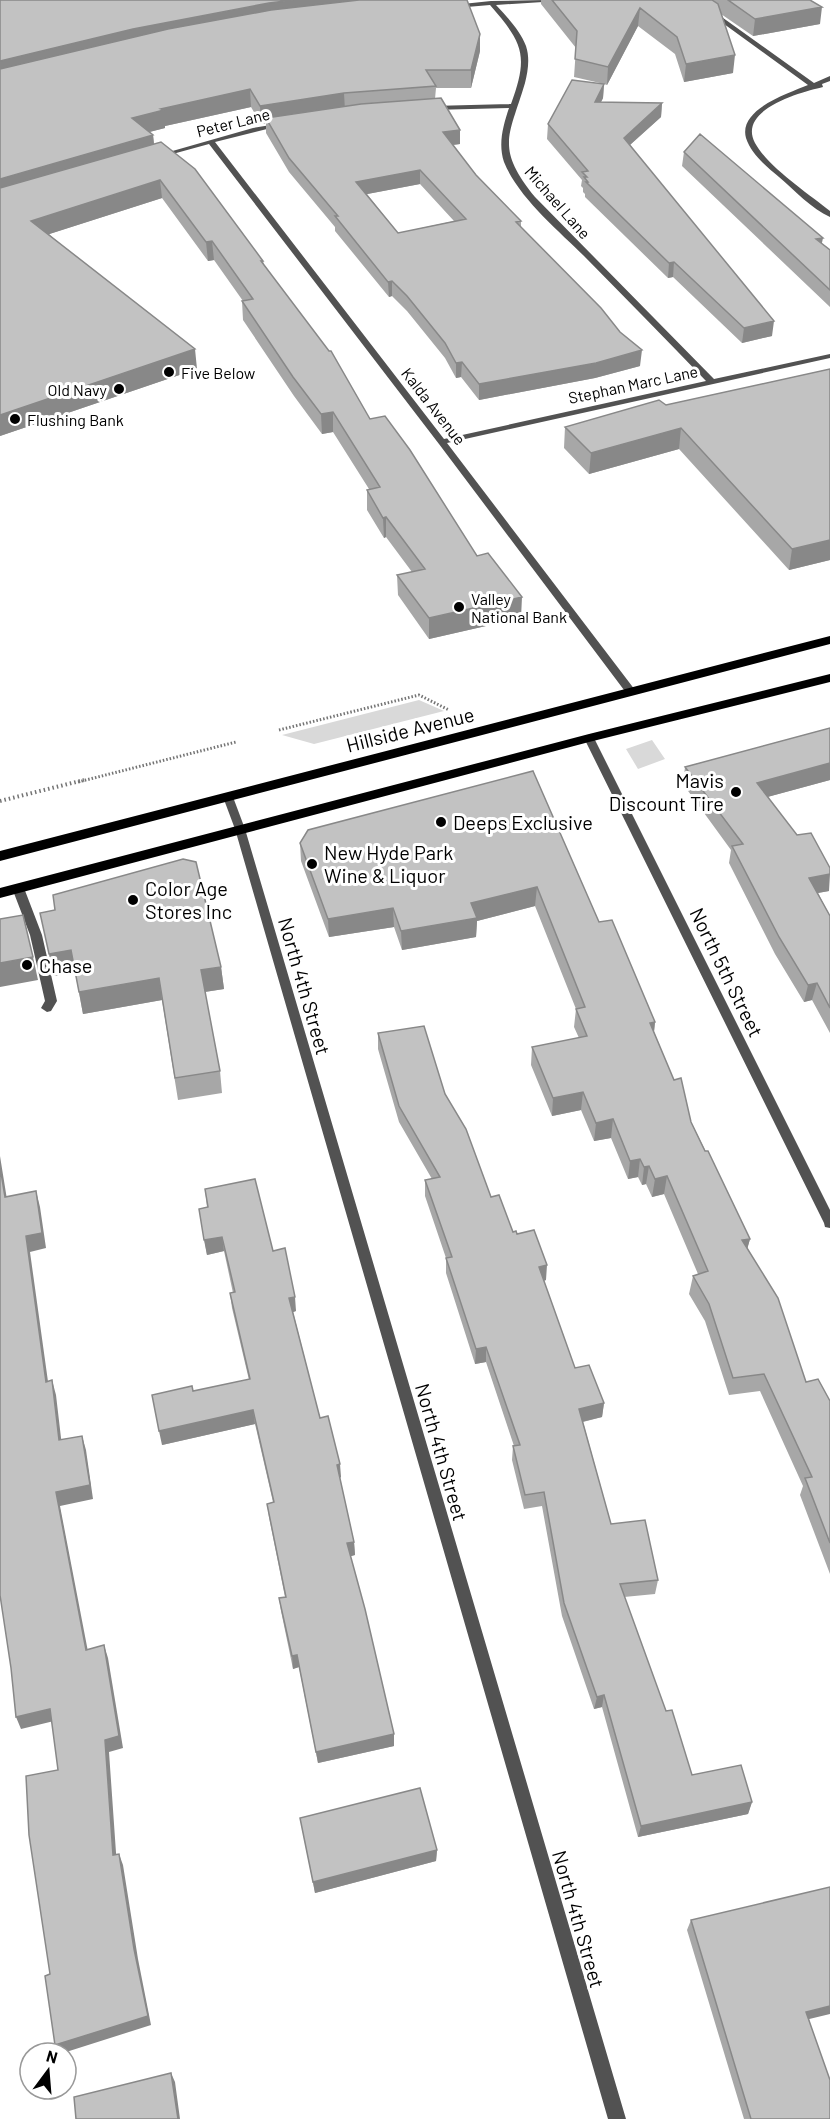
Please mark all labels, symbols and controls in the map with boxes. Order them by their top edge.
street label: Peter Lane [194,104,272,140]
street label: Michael Lane [521,162,595,242]
street label: Stephan Marc Lane [566,361,700,407]
place label: Five Below [181,363,256,382]
street label: Kalda Avenue [398,364,470,448]
marker: Five Below [162,365,176,379]
place label: Old Navy [48,380,108,399]
marker: Old Navy [112,382,126,396]
place label: Flushing Bank [27,410,124,429]
marker: Flushing Bank [8,412,22,426]
place label: Valley National Bank [471,589,567,626]
marker: Valley National Bank [452,600,466,614]
street label: Hillside Avenue [343,701,477,757]
place label: Mavis Discount Tire [609,768,724,815]
marker: Mavis Discount Tire [729,785,743,799]
place label: Deeps Exclusive [453,810,593,834]
marker: Deeps Exclusive [434,815,448,829]
place label: New Hyde Park Wine & Liquor [324,840,453,887]
marker: New Hyde Park Wine & Liquor [305,857,319,871]
place label: Color Age Stores Inc [145,876,232,923]
marker: Color Age Stores Inc [126,893,140,907]
street label: North 5th Street [685,903,769,1041]
street label: North 4th Street [274,915,336,1057]
place label: Chase [39,953,92,977]
marker: Chase [20,958,34,972]
street label: North 4th Street [411,1381,473,1523]
street label: North 4th Street [548,1848,610,1990]
north arrow [18,2041,78,2101]
text: N [45,2046,60,2067]

